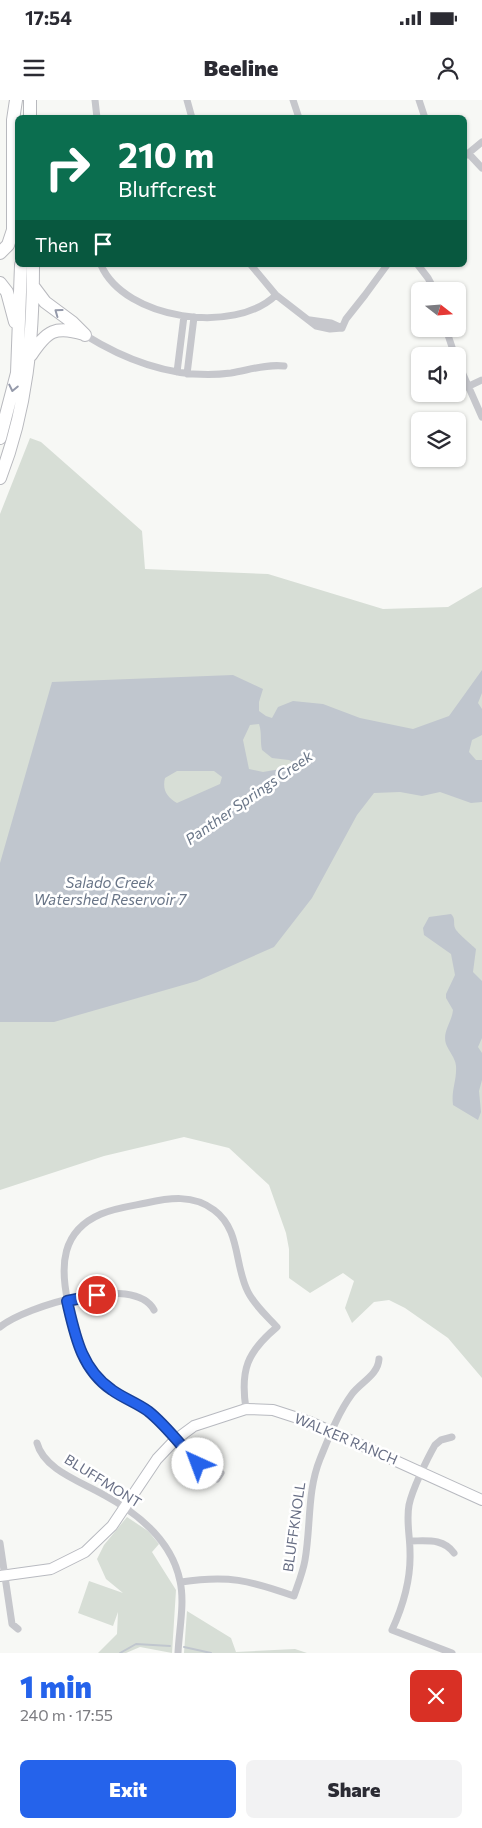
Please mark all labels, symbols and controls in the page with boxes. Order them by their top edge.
text: 17:54 [25,6,72,29]
icon: menu [20,54,48,82]
text: Beeline [204,54,278,81]
icon: person [434,54,462,82]
text: 210 m [118,132,214,175]
icon: right [35,135,100,200]
text: Bluffcrest [118,175,216,202]
icon: arrive [89,230,117,258]
text: Then [35,233,79,256]
north arrow [411,282,466,338]
map controls [411,282,466,467]
one-way arrow [54,309,64,318]
button: sound [411,347,466,402]
one-way arrow [9,384,19,393]
button: layers [411,412,466,467]
water label: Panther Springs Creek [181,746,316,848]
water label: Salado Creek Watershed Reservoir 7 [34,873,187,908]
pin [76,1274,118,1316]
icon: arrive [83,1281,111,1309]
street label: WALKER RANCH [292,1409,400,1468]
position arrow [171,1437,223,1489]
street label: BLUFFMONT [62,1450,145,1511]
street label: BLUFFKNOLL [279,1481,308,1573]
text: 1 min [20,1667,92,1704]
button: close [410,1670,462,1722]
text: 240 m · 17:55 [20,1705,113,1724]
button: Exit [20,1760,236,1818]
button: Share [246,1760,462,1818]

